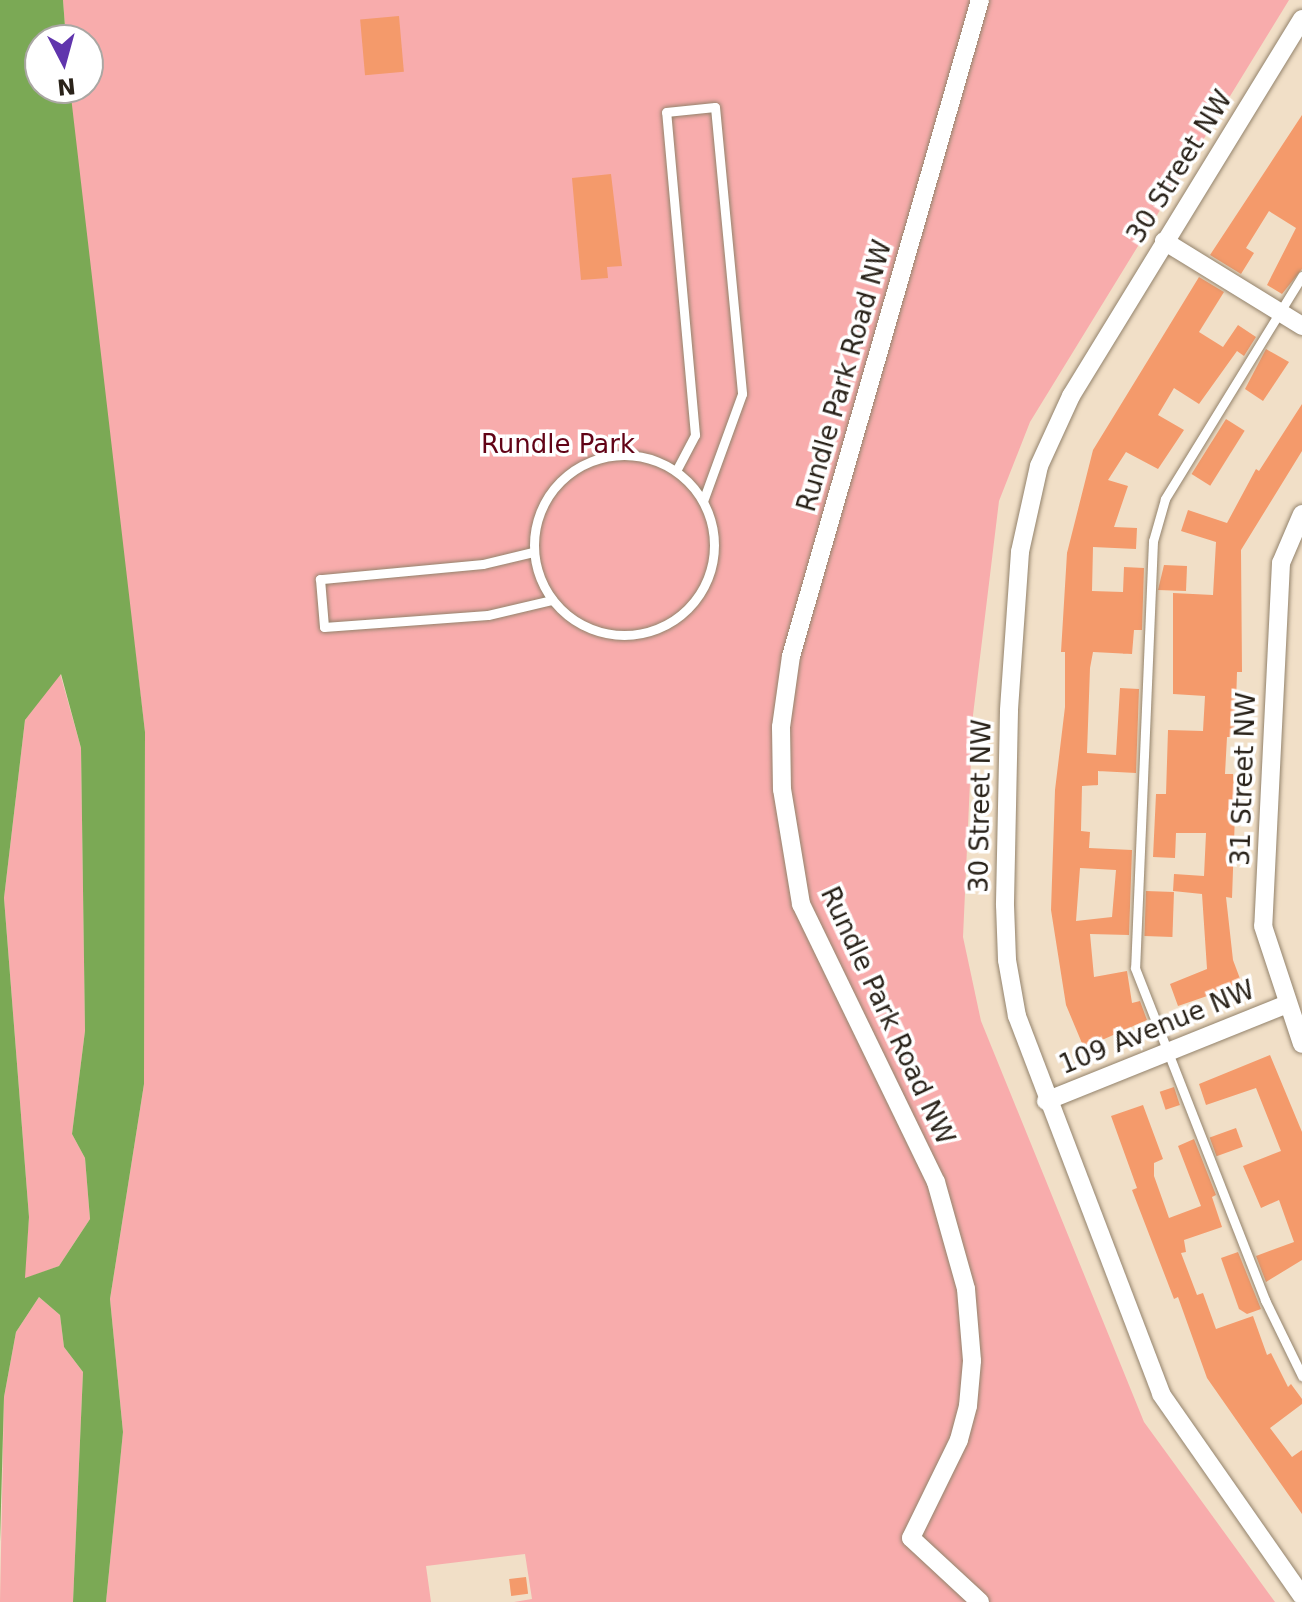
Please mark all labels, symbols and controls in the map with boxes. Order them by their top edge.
north arrow [24,24,104,104]
text: N [56,73,77,100]
street label: 30 Street NW [1121,85,1239,249]
street label: Rundle Park Road NW [791,237,899,515]
park label: Rundle Park [481,429,635,461]
street label: 31 Street NW [1225,692,1263,866]
street label: 30 Street NW [964,719,998,893]
street label: Rundle Park Road NW [813,882,961,1150]
street label: 109 Avenue NW [1055,975,1259,1081]

